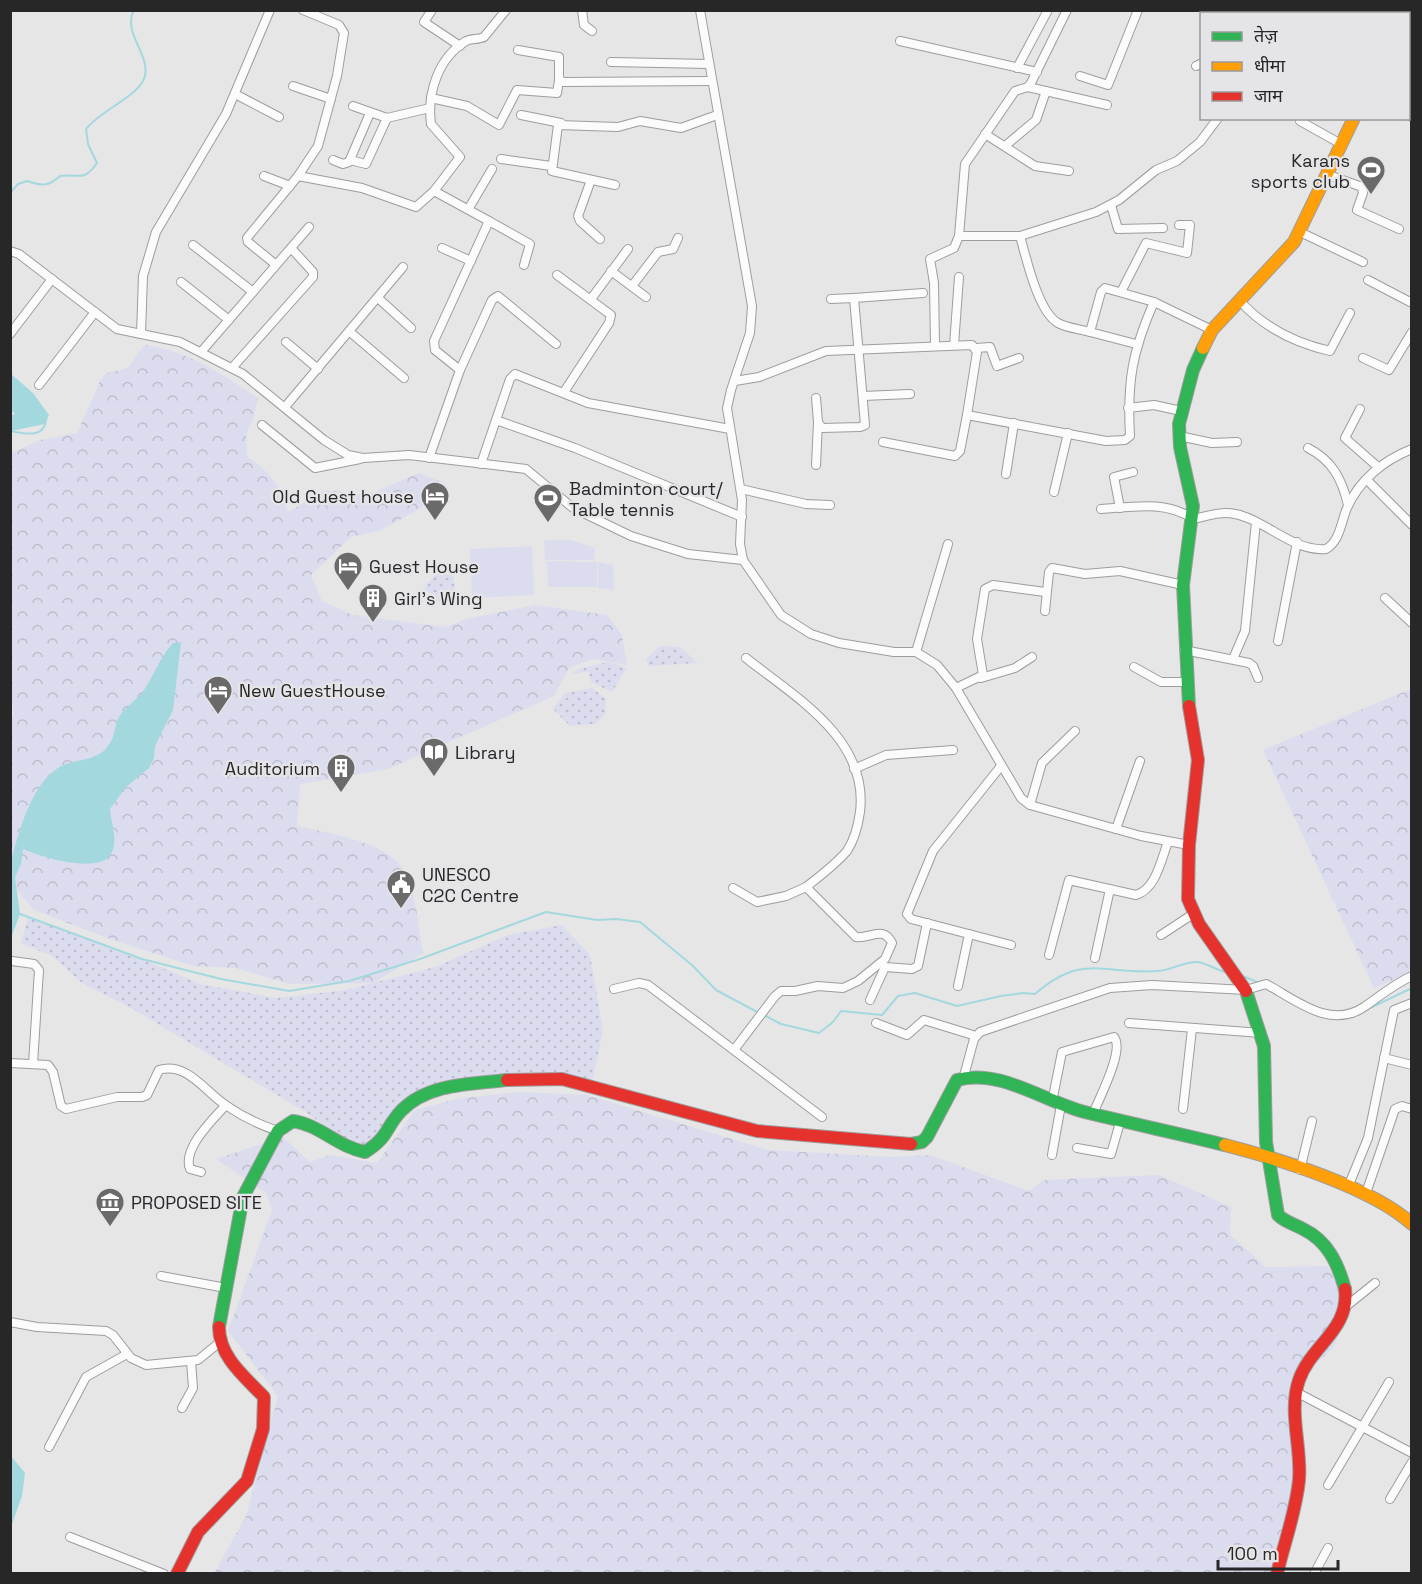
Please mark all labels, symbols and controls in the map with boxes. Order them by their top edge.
legend [1200,12,1410,120]
text: तेज़ [1254,24,1278,47]
text: धीमा [1254,54,1285,77]
text: जाम [1254,84,1284,107]
place label: Karans sports club [1251,149,1350,193]
sports icon: Karans sports club [1355,154,1387,196]
place label: Badminton court/ Table tennis [569,477,723,521]
hotel icon: Old Guest house [419,480,451,522]
sports icon: Badminton court/ Table tennis [532,482,564,524]
place label: Old Guest house [272,485,414,508]
hotel icon: Guest House [332,550,364,592]
place label: Guest House [369,555,479,578]
building icon: Girl's Wing [357,582,389,624]
place label: Girl's Wing [394,587,483,610]
hotel icon: New GuestHouse [202,674,234,716]
place label: New GuestHouse [239,679,386,702]
library icon: Library [418,736,450,778]
place label: Library [455,741,515,764]
building icon: Auditorium [325,752,357,794]
place label: Auditorium [225,757,320,780]
place label: UNESCO C2C Centre [422,863,519,907]
public building icon: UNESCO C2C Centre [385,868,417,910]
museum icon: PROPOSED SITE [94,1186,126,1228]
place label: PROPOSED SITE [131,1191,262,1214]
scale bar [1218,1533,1338,1571]
text: 100 m [1227,1542,1278,1565]

